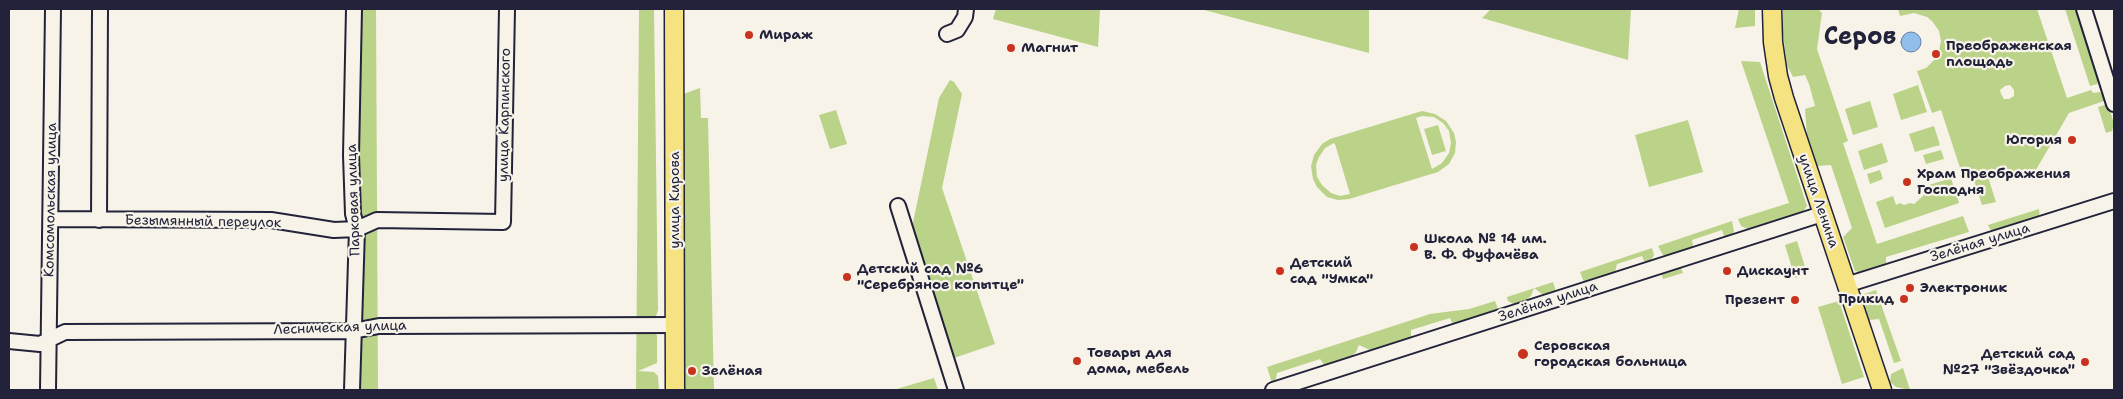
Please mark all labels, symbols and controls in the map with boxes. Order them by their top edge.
district label: Серов [1824,24,1896,52]
place label: Мираж [759,27,813,43]
marker: Мираж [743,29,755,41]
place label: Преображенская площадь [1946,38,2072,70]
place label: Магнит [1021,40,1078,56]
marker: Магнит [1005,42,1017,54]
street label: улица Карпинского [495,48,515,182]
marker: Преображенская площадь [1930,48,1942,60]
street label: Комсомольская улица [41,123,61,277]
place label: Югория [2006,132,2062,148]
marker: Югория [2066,134,2078,146]
street label: Парковая улица [344,144,364,256]
street label: улица Кирова [667,151,683,249]
street label: улица Ленина [1794,152,1842,250]
place label: Храм Преображения Господня [1917,166,2071,198]
marker: Храм Преображения Господня [1901,176,1913,188]
street label: Безымянный переулок [125,212,281,232]
street label: Зелёная улица [1928,220,2032,266]
place label: Школа № 14 им. В. Ф. Фуфачёва [1424,231,1547,264]
marker: Школа № 14 им. В. Ф. Фуфачёва [1408,241,1420,253]
place label: Детский сад "Умка" [1290,255,1373,288]
place label: Детский сад №6 "Серебряное копытце" [857,261,1024,294]
place label: Дискаунт [1737,263,1809,279]
marker: Детский сад "Умка" [1274,265,1286,277]
marker: Дискаунт [1721,265,1733,277]
marker: Детский сад №6 "Серебряное копытце" [841,271,853,283]
street label: Зелёная улица [1496,278,1600,326]
place label: Электроник [1920,280,2007,296]
marker: Электроник [1904,282,1916,294]
place label: Прикид [1838,291,1894,307]
place label: Презент [1725,292,1785,308]
marker: Прикид [1898,293,1910,305]
marker: Презент [1789,294,1801,306]
street label: Лесническая улица [273,317,407,339]
place label: Серовская городская больница [1534,338,1687,371]
place label: Товары для дома, мебель [1087,345,1189,378]
place label: Детский сад №27 "Звёздочка" [1943,346,2075,378]
marker: Серовская городская больница [1516,347,1530,361]
marker: Товары для дома, мебель [1071,355,1083,367]
marker: Детский сад №27 "Звёздочка" [2079,356,2091,368]
place label: Зелёная [702,363,763,379]
marker: Зелёная [686,365,698,377]

